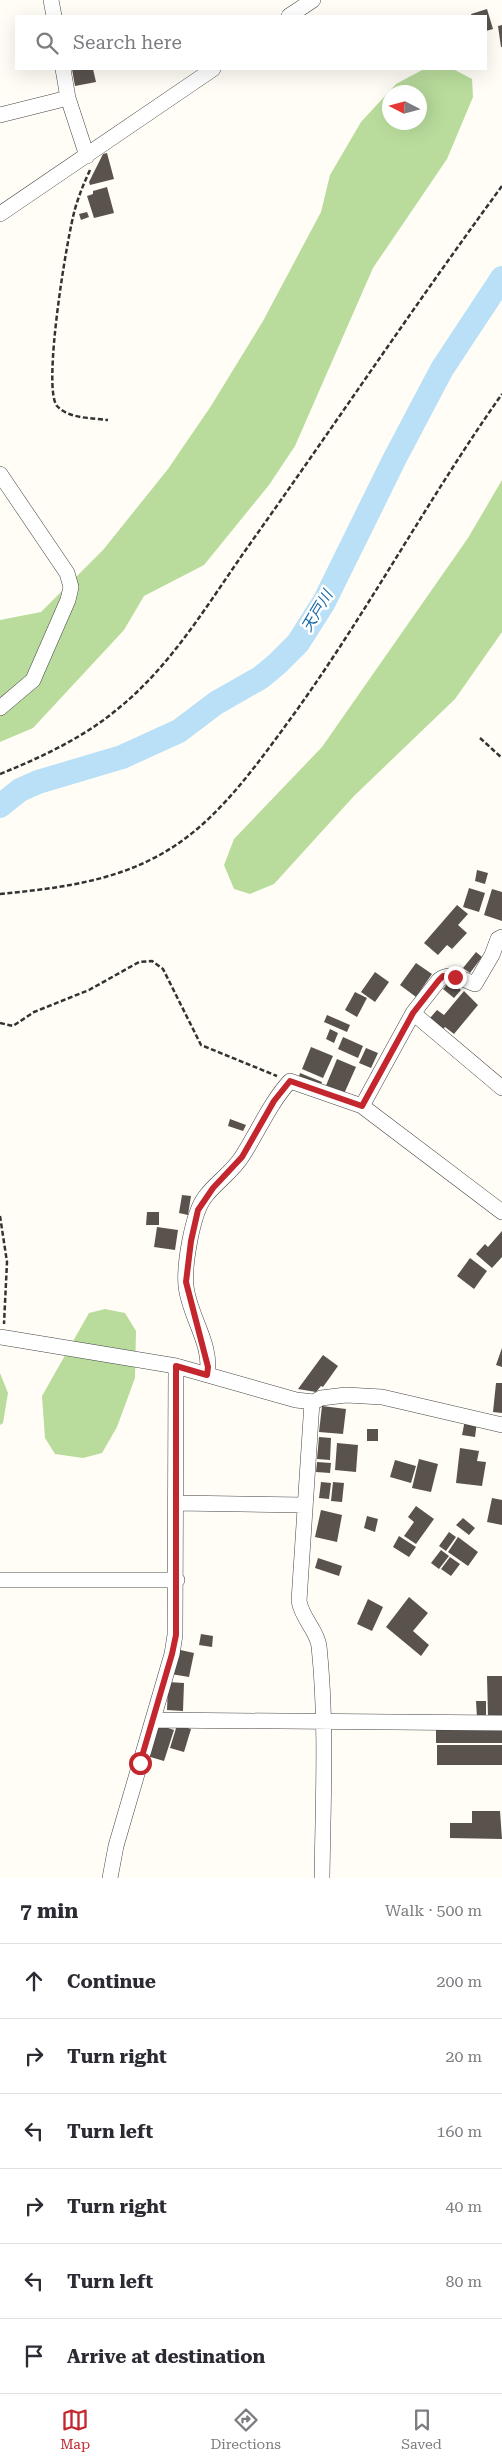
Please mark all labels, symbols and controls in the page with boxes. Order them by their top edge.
search box [15,15,487,70]
icon: search [33,29,61,57]
text: Search here [73,31,182,54]
north arrow [382,85,427,130]
water label: 天戸川 [298,585,337,635]
route end [444,966,467,989]
route start [129,1752,152,1775]
text: 7 min [20,1899,78,1923]
text: Walk · 500 m [385,1901,482,1920]
icon: ahead [20,1967,48,1995]
text: Continue [67,1970,156,1993]
text: 200 m [436,1972,482,1991]
icon: right [20,2042,48,2070]
text: Turn right [67,2045,167,2068]
text: 20 m [445,2047,482,2066]
icon: left [20,2117,48,2145]
text: Turn left [67,2120,153,2143]
text: 160 m [436,2122,482,2141]
icon: right [20,2192,48,2220]
text: Turn right [67,2195,167,2218]
text: 40 m [445,2197,482,2216]
icon: left [20,2267,48,2295]
text: Turn left [67,2270,153,2293]
text: 80 m [445,2272,482,2291]
icon: arrive [20,2342,48,2370]
text: Arrive at destination [67,2345,265,2368]
tab: Map [60,2406,90,2452]
tab: Directions [210,2406,281,2452]
tab: Saved [401,2406,442,2452]

